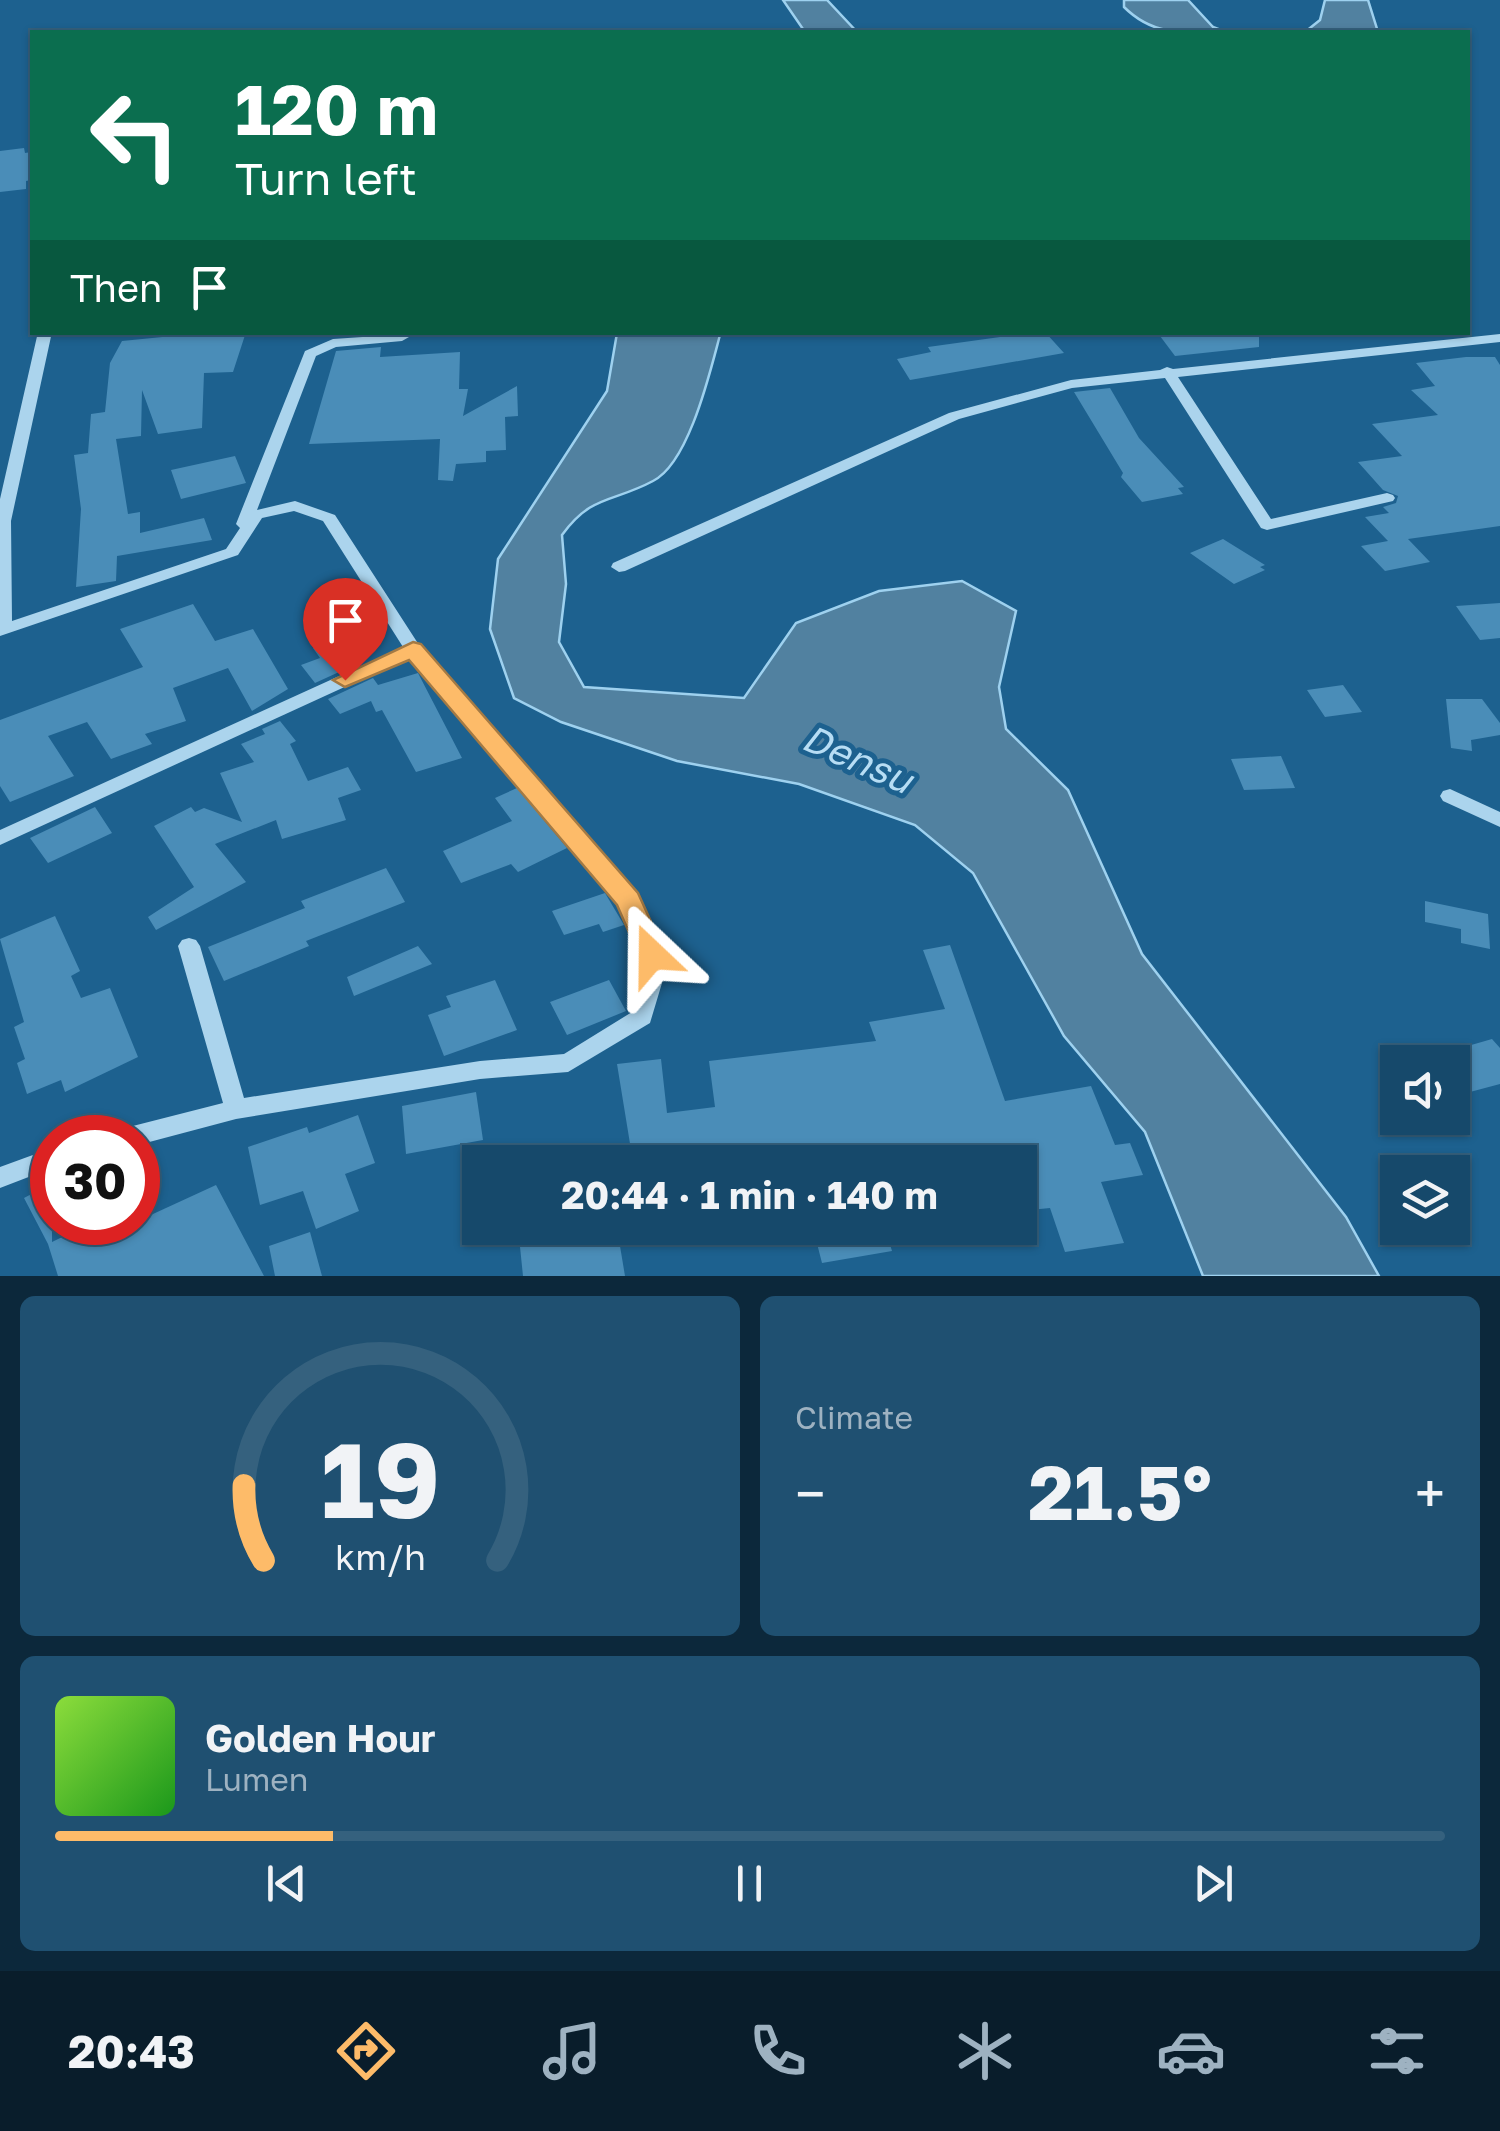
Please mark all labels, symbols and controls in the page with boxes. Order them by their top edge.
text: 120 m [235,66,438,150]
icon: left [70,70,200,200]
text: Turn left [235,151,417,205]
icon: arrive [182,260,237,315]
text: Then [70,265,162,310]
pin [303,578,388,681]
icon: arrive [318,593,373,648]
water label: Densu [796,714,922,803]
position arrow [600,903,704,1007]
map controls [1380,1045,1470,1245]
button: sound [1380,1045,1470,1135]
speed limit sign: 30 [30,1115,160,1245]
button: layers [1380,1155,1470,1245]
text: 20:44 · 1 min · 140 m [561,1172,938,1217]
text: Climate [795,1398,913,1436]
text: 19 [320,1416,440,1541]
text: 21.5° [1028,1446,1212,1537]
text: − [795,1460,825,1526]
text: + [1415,1460,1445,1526]
text: km/h [335,1535,425,1578]
text: Golden Hour [205,1715,436,1760]
text: Lumen [205,1760,309,1798]
icon: previous [259,1856,314,1911]
icon: pause [722,1856,777,1911]
icon: next [1186,1856,1241,1911]
icon: directions [331,2016,401,2086]
icon: music [537,2016,607,2086]
icon: phone [743,2016,813,2086]
icon: climate [950,2016,1020,2086]
icon: car [1156,2016,1226,2086]
icon: filters [1362,2016,1432,2086]
text: 20:43 [68,2024,195,2078]

